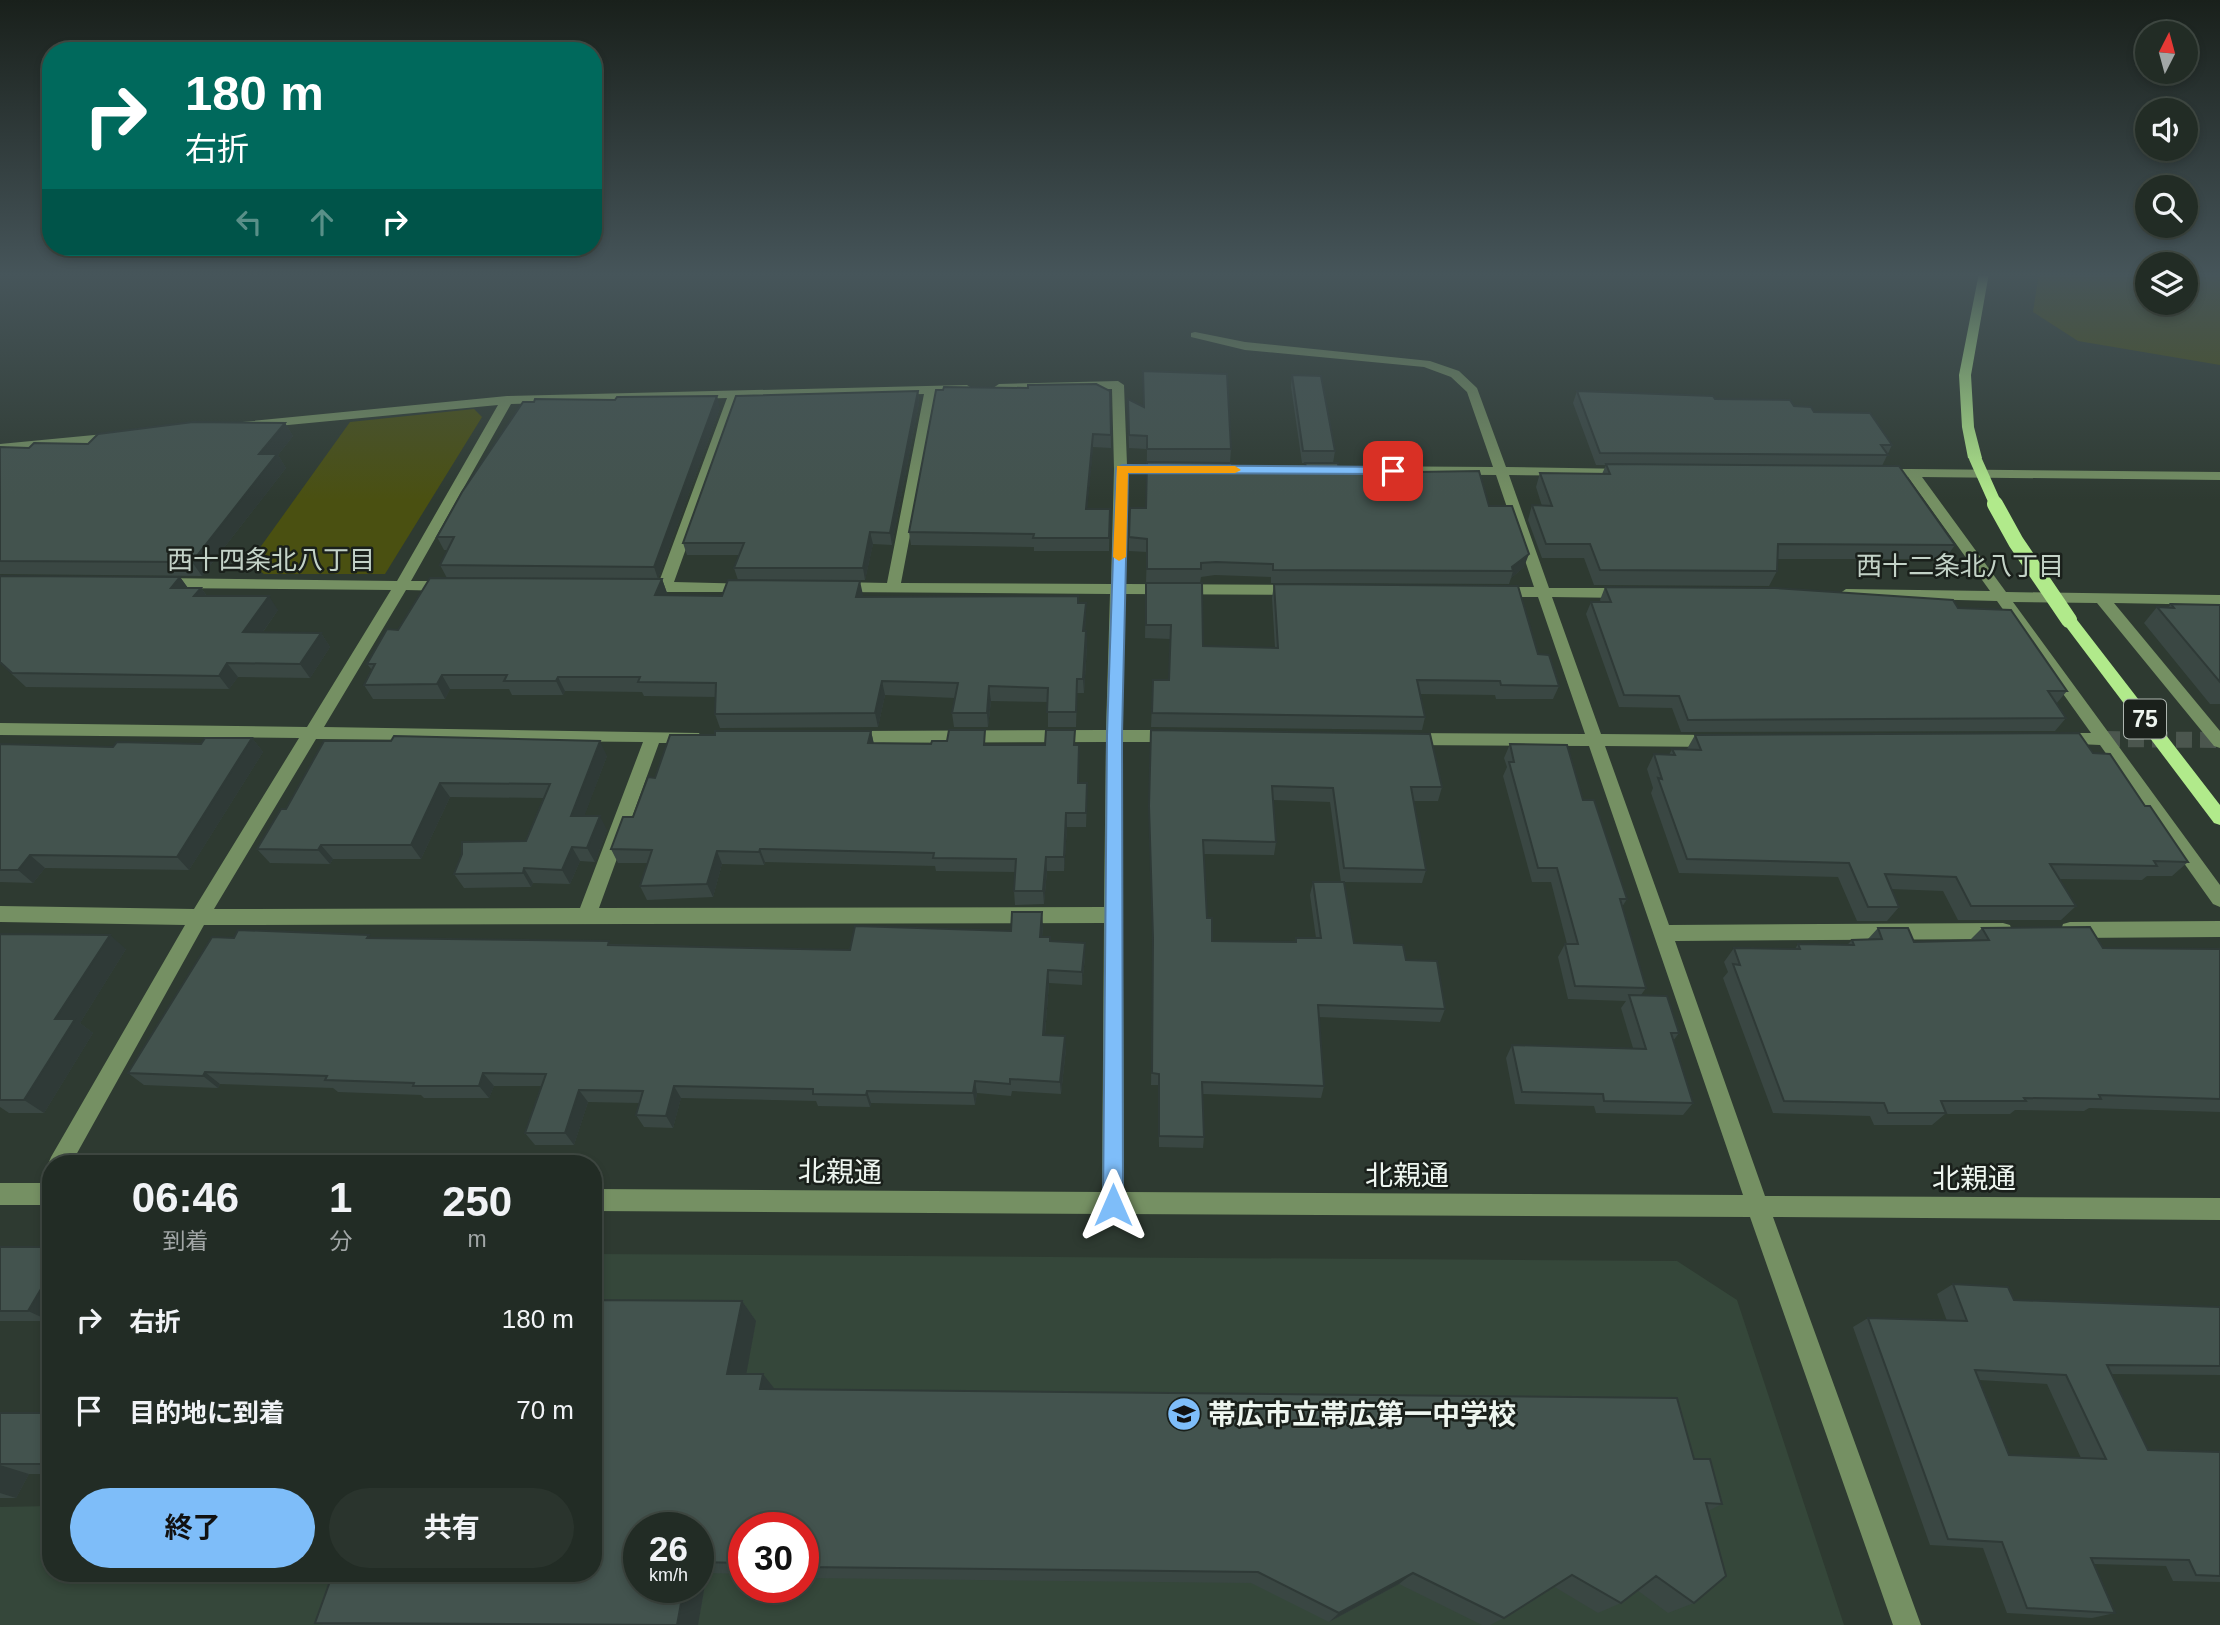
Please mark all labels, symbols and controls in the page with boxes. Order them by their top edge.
north arrow [2135,21,2198,84]
map controls [2135,21,2198,315]
text: 180 m [185,66,324,120]
icon: right [70,70,161,161]
button: sound [2135,98,2198,161]
text: 右折 [185,131,249,167]
button: search [2135,175,2198,238]
icon: left [230,203,268,241]
icon: ahead [303,203,341,241]
icon: right [376,203,414,241]
button: layers [2135,252,2198,315]
pin [1363,441,1423,501]
icon: arrive [1374,452,1412,490]
district label: 西十四条北八丁目 [167,545,375,575]
district label: 西十二条北八丁目 [1856,551,2064,581]
road number: 75 [2124,699,2166,738]
street label: 北親通 [798,1156,882,1188]
street label: 北親通 [1365,1160,1449,1191]
street label: 北親通 [1932,1163,2016,1194]
position arrow [1076,1168,1150,1242]
text: 06:46 [132,1174,239,1221]
text: 1 [329,1174,352,1221]
text: 250 [442,1178,512,1225]
text: m [468,1226,487,1252]
text: 到着 [162,1228,208,1254]
text: 分 [329,1228,352,1254]
icon: right [70,1301,108,1339]
text: 180 m [502,1304,574,1334]
text: 右折 [129,1307,181,1337]
icon: arrive [70,1392,108,1430]
text: 70 m [516,1395,574,1425]
school or university icon: 帯広市立帯広第一中学校 [1165,1395,1203,1433]
text: 目的地に到着 [129,1398,285,1428]
place label: 帯広市立帯広第一中学校 [1208,1399,1516,1430]
button: 終了 [70,1488,315,1568]
button: 共有 [329,1488,574,1568]
speed limit sign: 30 [728,1512,819,1603]
text: 26 [649,1529,688,1568]
text: km/h [649,1565,688,1585]

